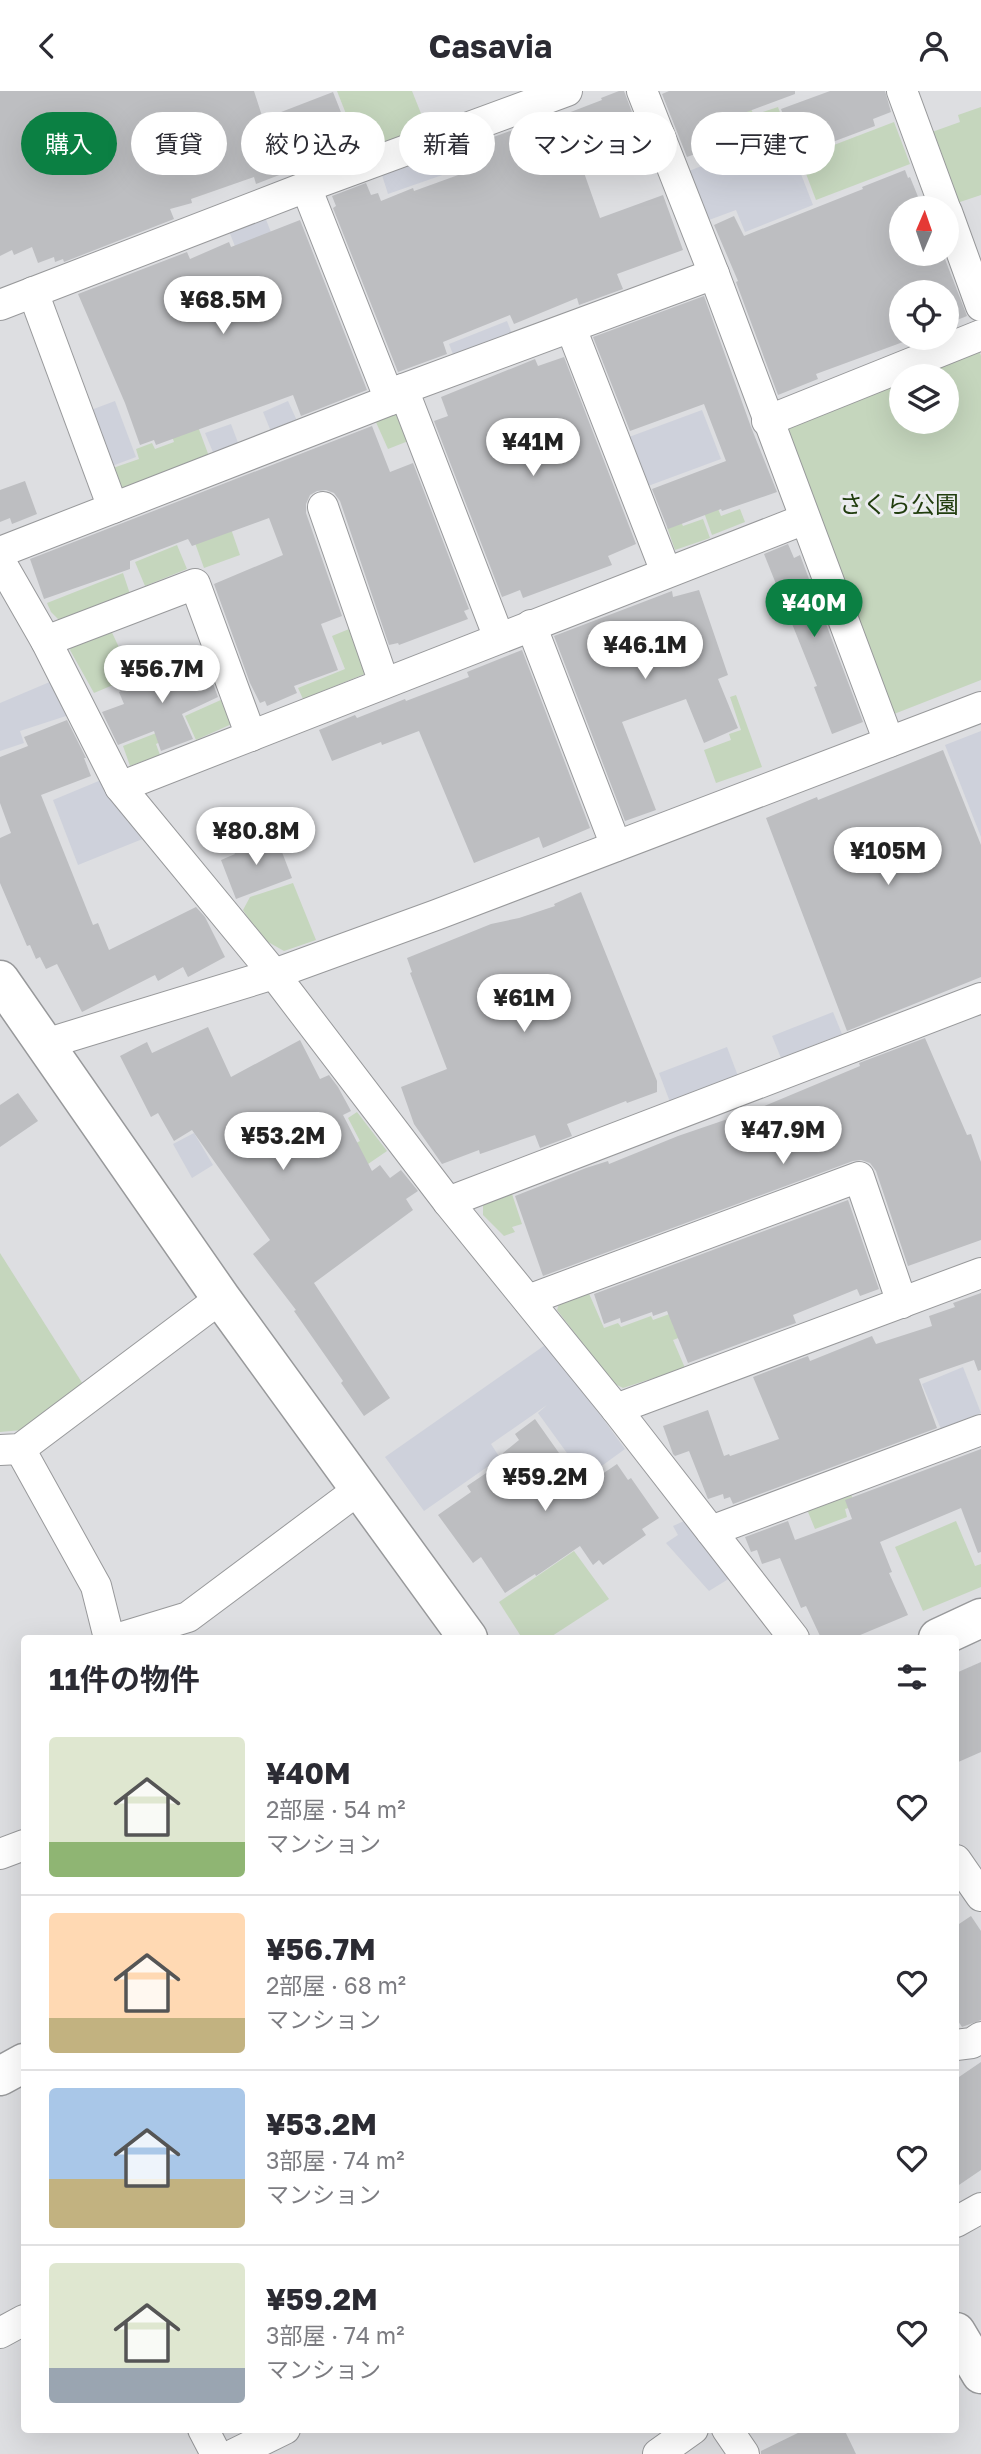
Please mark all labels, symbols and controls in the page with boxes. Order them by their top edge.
icon: back [28,27,66,65]
text: Casavia [429,27,552,65]
icon: person [915,27,953,65]
chip: 購入 [21,112,117,175]
chip: 賃貸 [131,112,227,175]
chip: 絞り込み [241,112,385,175]
chip: 新着 [399,112,495,175]
chip: マンション [509,112,677,175]
chip: 一戸建て [691,112,835,175]
north arrow [889,196,959,266]
map controls [889,196,959,434]
pin: ¥68.5M [166,277,280,336]
button: locate [889,280,959,350]
text: ¥68.5M [180,285,266,313]
button: layers [889,364,959,434]
pin: ¥41M [492,419,574,478]
text: ¥41M [502,427,564,455]
park label: さくら公園 [839,489,959,518]
pin: ¥40M [773,580,855,639]
text: ¥40M [782,588,846,616]
pin: ¥46.1M [588,621,702,681]
text: ¥46.1M [603,630,687,658]
pin: ¥56.7M [105,645,219,705]
text: ¥56.7M [120,654,204,682]
pin: ¥80.8M [199,807,313,867]
text: ¥80.8M [212,816,300,844]
pin: ¥105M [839,827,937,887]
text: ¥105M [850,836,926,864]
pin: ¥61M [483,975,565,1034]
text: ¥61M [493,983,555,1011]
pin: ¥47.9M [726,1107,840,1166]
pin: ¥53.2M [226,1112,340,1172]
text: ¥47.9M [741,1115,825,1143]
text: ¥53.2M [240,1121,326,1149]
pin: ¥59.2M [488,1453,602,1513]
text: ¥59.2M [502,1462,588,1490]
icon: filters [893,1658,931,1696]
text: 11件の物件 [49,1661,200,1697]
text: ¥40M [266,1755,351,1791]
icon: home [105,1765,189,1849]
icon: heart [893,1788,931,1826]
text: 2部屋 · 54 m² [266,1795,406,1823]
text: マンション [266,1829,381,1857]
text: ¥56.7M [266,1931,376,1967]
icon: home [105,1941,189,2025]
icon: heart [893,1964,931,2002]
text: 2部屋 · 68 m² [266,1971,406,1999]
text: マンション [266,2005,381,2033]
text: ¥53.2M [266,2106,377,2142]
icon: home [105,2116,189,2200]
icon: heart [893,2139,931,2177]
text: 3部屋 · 74 m² [266,2146,404,2174]
text: マンション [266,2180,381,2208]
text: ¥59.2M [266,2281,378,2317]
icon: home [105,2291,189,2375]
icon: heart [893,2314,931,2352]
text: 3部屋 · 74 m² [266,2321,404,2349]
text: マンション [266,2355,381,2383]

